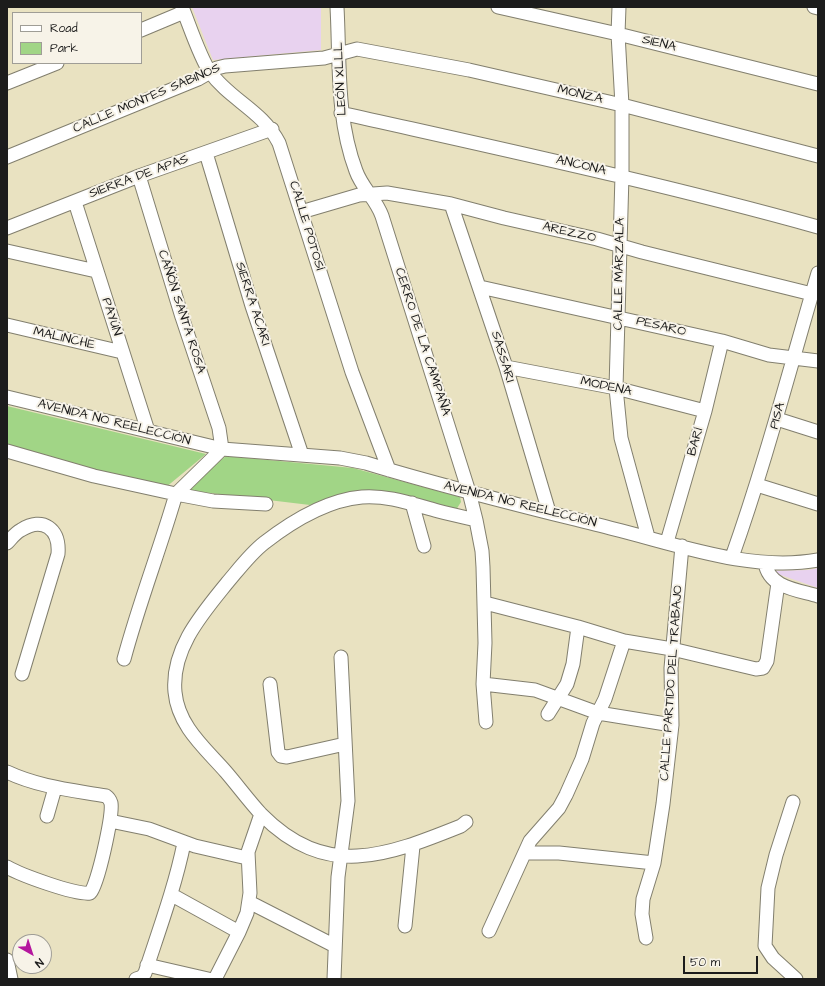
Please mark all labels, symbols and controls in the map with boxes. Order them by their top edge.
legend [12,12,142,64]
text: Road [50,20,78,37]
street label: SIENA [640,32,678,56]
text: Park [50,40,78,57]
street label: LEÓN XLLL [331,42,351,116]
street label: CALLE MONTES SABINOS [71,61,223,137]
street label: MONZA [556,82,604,108]
street label: SIERRA DE APAS [87,152,191,202]
street label: ANCONA [554,153,608,179]
street label: CALLE POTOSÍ [285,179,327,273]
street label: CALLE MÁRZALA [611,218,629,330]
street label: AREZZO [541,219,597,247]
street label: CAÑÓN SANTA ROSA [154,248,208,376]
street label: SIERRA ACARI [231,260,273,348]
street label: CERRO DE LA CAMPAÑA [391,266,453,418]
street label: PAYÚN [98,296,124,338]
street label: PESARO [635,314,687,340]
street label: MALINCHE [32,324,96,354]
street label: SASSARI [487,329,517,385]
street label: MODENA [579,374,633,400]
street label: AVENIDA NO REELECCIÓN [36,396,192,450]
street label: PISA [767,401,789,431]
street label: BARÍ [685,426,707,458]
street label: AVENIDA NO REELECCIÓN [442,478,598,532]
street label: CALLE PARTIDO DEL TRABAJO [657,585,687,781]
north arrow [12,934,52,974]
scale bar [685,948,760,974]
text: 50 m [690,954,720,971]
text: N [32,955,47,971]

